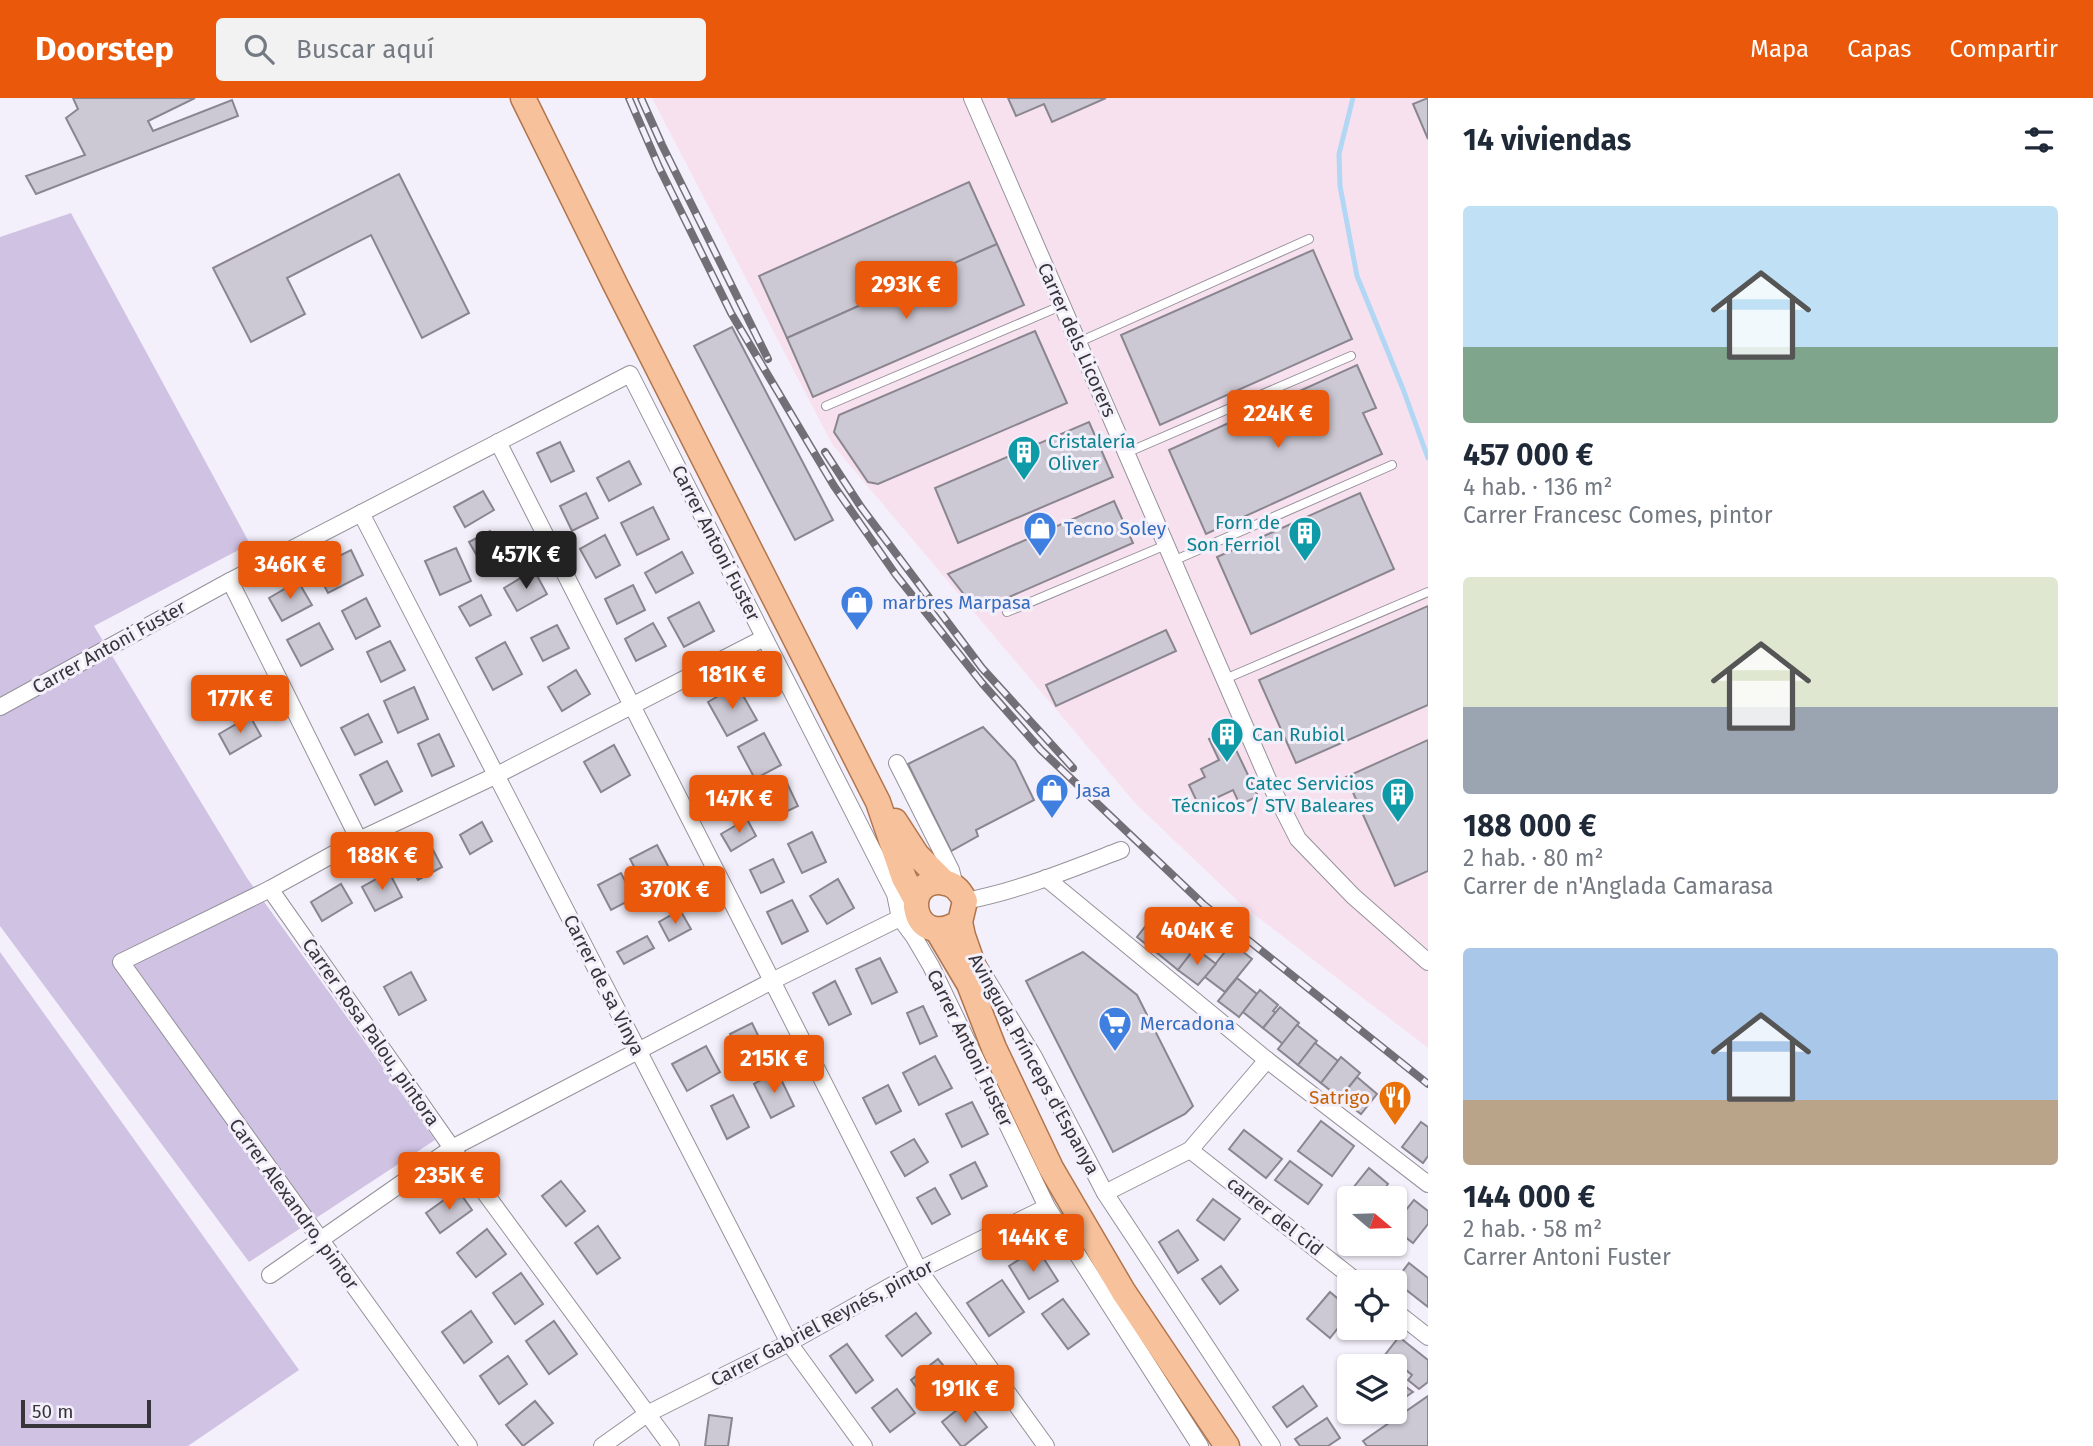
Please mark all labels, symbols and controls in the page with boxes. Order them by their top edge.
search box [216,18,706,81]
text: Doorstep [35,29,174,69]
icon: search [240,30,278,68]
text: Buscar aquí [296,34,434,65]
text: Mapa [1750,35,1809,63]
text: Capas [1847,35,1911,63]
text: Compartir [1949,35,2058,63]
icon: filters [2020,121,2058,159]
text: 14 viviendas [1463,122,1631,158]
icon: home [1698,252,1824,378]
street label: Carrer dels Licorers [1033,259,1121,421]
pin: 293K € [849,262,963,321]
text: 293K € [871,270,941,298]
pin: 224K € [1221,390,1335,450]
text: 224K € [1243,399,1313,427]
place label: Cristalería Oliver [1048,430,1136,475]
building icon: Cristalería Oliver [1005,433,1043,482]
text: 457 000 € [1463,437,1594,473]
street label: Carrer Antoni Fuster [667,461,766,625]
text: 4 hab. · 136 m² [1463,473,1613,501]
text: Carrer Francesc Comes, pintor [1463,501,1773,529]
shop icon: Tecno Soley [1021,509,1059,558]
place label: Forn de Son Ferriol [1187,511,1280,556]
building icon: Forn de Son Ferriol [1286,514,1324,563]
place label: Tecno Soley [1064,517,1167,540]
pin: 457K € [469,532,583,591]
text: 457K € [492,540,560,568]
pin: 346K € [233,542,347,601]
text: 346K € [254,550,326,578]
shop icon: marbres Marpasa [838,583,876,632]
place label: marbres Marpasa [882,591,1031,614]
street label: Carrer Antoni Fuster [28,595,190,699]
icon: home [1698,623,1824,749]
pin: 181K € [675,652,789,711]
text: 181K € [698,660,766,688]
pin: 177K € [183,676,297,735]
text: 177K € [207,684,273,712]
building icon: Can Rubiol [1208,715,1246,764]
place label: Can Rubiol [1252,723,1345,746]
shop icon: Jasa [1033,771,1071,820]
place label: Catec Servicios Técnicos / STV Baleares [1172,772,1374,817]
building icon: Catec Servicios Técnicos / STV Baleares [1379,775,1417,824]
pin: 147K € [682,776,796,835]
place label: Jasa [1076,779,1111,802]
text: 147K € [705,784,773,812]
text: 188 000 € [1463,808,1596,844]
pin: 188K € [325,832,439,892]
text: 188K € [346,841,418,869]
text: 2 hab. · 80 m² [1463,844,1604,872]
pin: 370K € [618,866,732,926]
text: Carrer de n'Anglada Camarasa [1463,872,1774,900]
text: 370K € [640,875,710,903]
pin: 404K € [1140,908,1254,967]
street label: Carrer de sa Vinya [559,911,649,1059]
text: 404K € [1160,916,1234,944]
street label: Carrer Rosa Palou, pintora [297,934,445,1130]
street label: Avinguda Prínceps d'Espanya [964,949,1104,1179]
street label: Carrer Antoni Fuster [922,966,1018,1131]
icon: home [1698,994,1824,1120]
supermarket icon: Mercadona [1096,1004,1134,1053]
place label: Mercadona [1140,1012,1235,1035]
pin: 215K € [717,1035,831,1095]
text: 215K € [740,1044,808,1072]
restaurant icon: Satrigo [1376,1078,1414,1127]
place label: Satrigo [1309,1086,1370,1109]
street label: Carrer Alexandro, pintor [224,1114,364,1295]
pin: 235K € [392,1152,506,1212]
text: 235K € [414,1161,484,1189]
street label: carrer del Cid [1222,1171,1328,1261]
text: 144 000 € [1463,1179,1595,1215]
north arrow [1337,1186,1407,1256]
map controls [1337,1186,1407,1424]
pin: 144K € [976,1214,1090,1274]
text: 2 hab. · 58 m² [1463,1215,1602,1243]
text: 144K € [998,1223,1068,1251]
text: Carrer Antoni Fuster [1463,1243,1671,1271]
street label: Carrer Gabriel Reynés, pintor [707,1254,938,1391]
button: locate [1337,1270,1407,1340]
button: layers [1337,1354,1407,1424]
pin: 191K € [908,1366,1022,1425]
text: 191K € [931,1374,999,1402]
scale bar [21,1397,150,1429]
text: 50 m [32,1400,73,1423]

